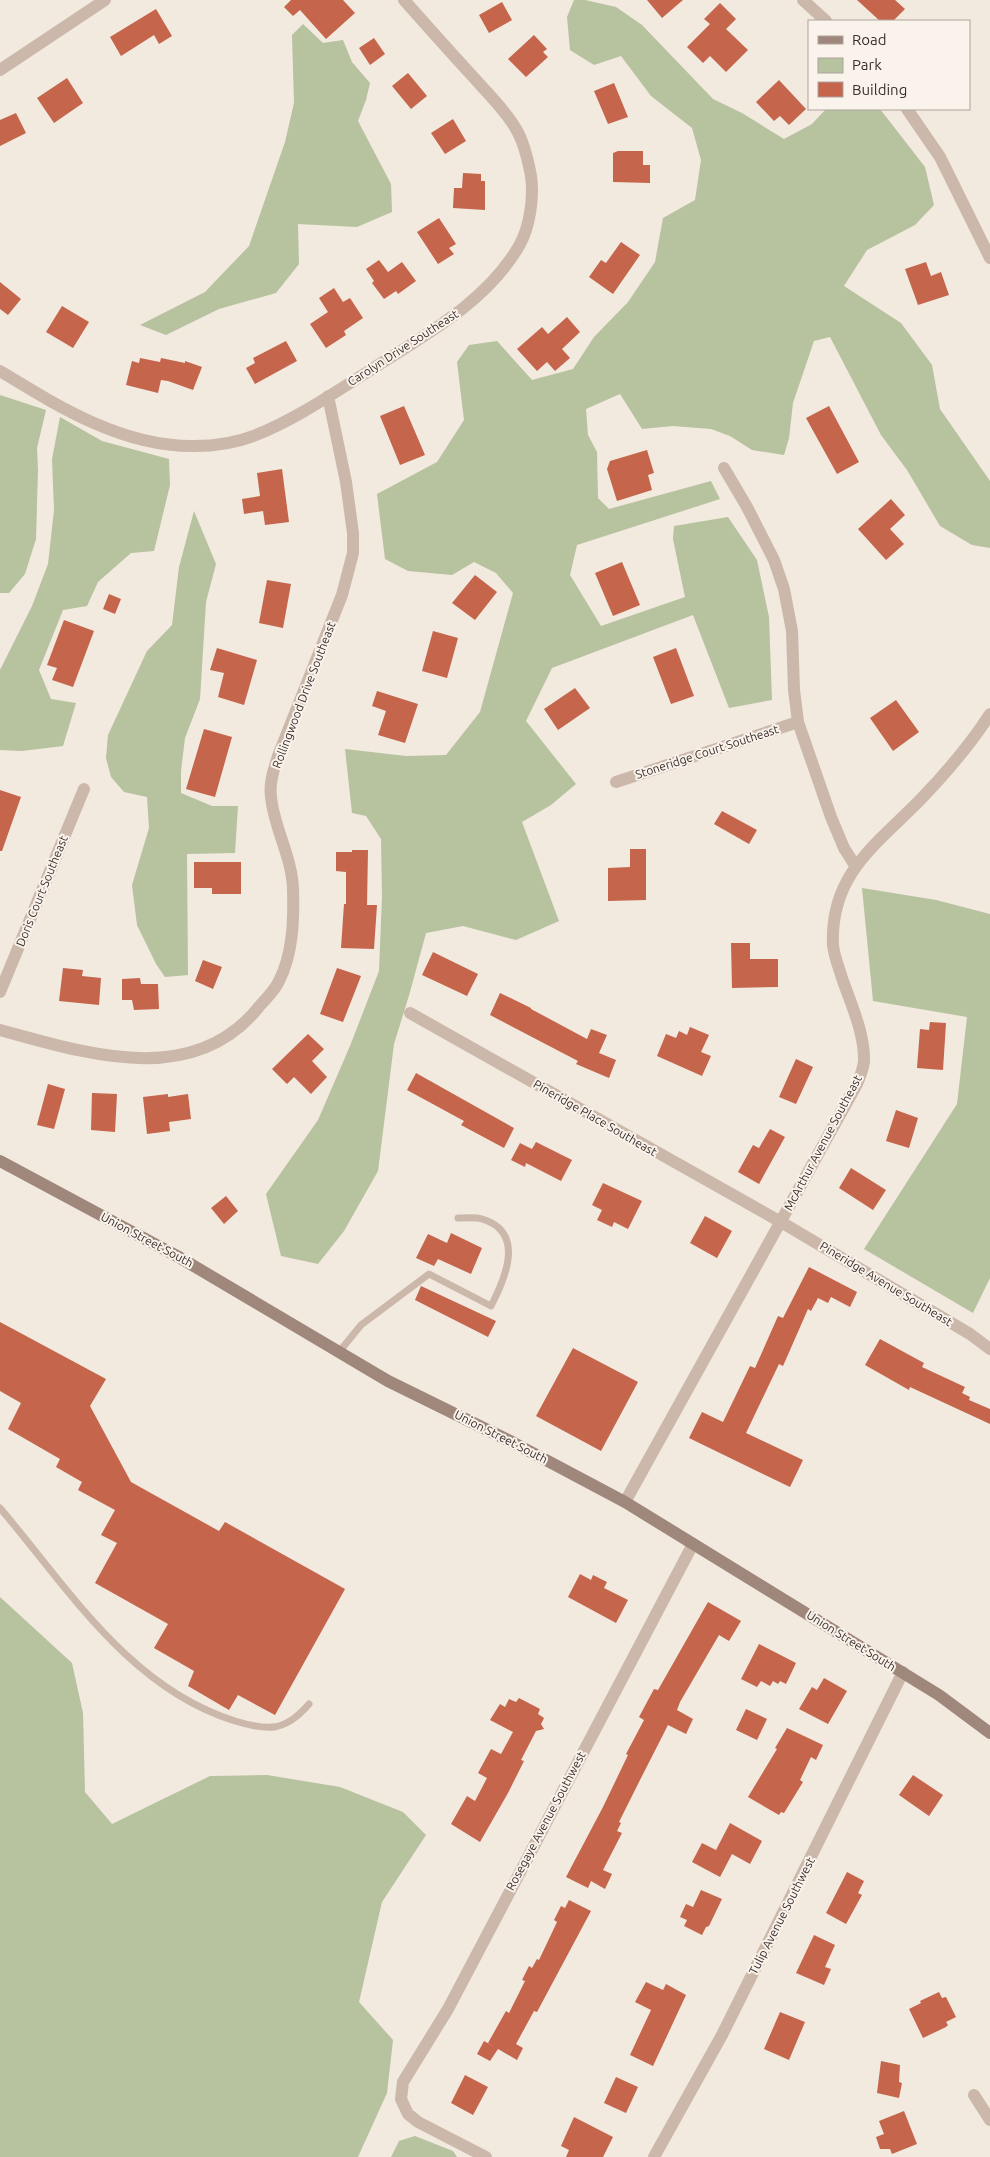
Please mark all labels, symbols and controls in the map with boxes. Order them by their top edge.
legend [808,20,970,110]
text: Road [852,31,887,48]
text: Park [852,56,882,73]
text: Building [852,81,907,98]
street label: Carolyn Drive Southeast [345,307,461,388]
street label: Rollingwood Drive Southeast [269,619,338,770]
street label: Stoneridge Court Southeast [634,722,780,781]
street label: Doris Court Southeast [13,833,70,948]
street label: McArthur Avenue Southeast [781,1072,864,1213]
street label: Pineridge Place Southeast [531,1077,659,1158]
street label: Union Street South [99,1210,196,1269]
street label: Pineridge Avenue Southeast [818,1239,955,1328]
street label: Union Street South [453,1407,550,1466]
street label: Union Street South [804,1608,898,1673]
street label: Rosegaye Avenue Southwest [503,1749,588,1892]
street label: Tulip Avenue Southwest [746,1855,817,1977]

